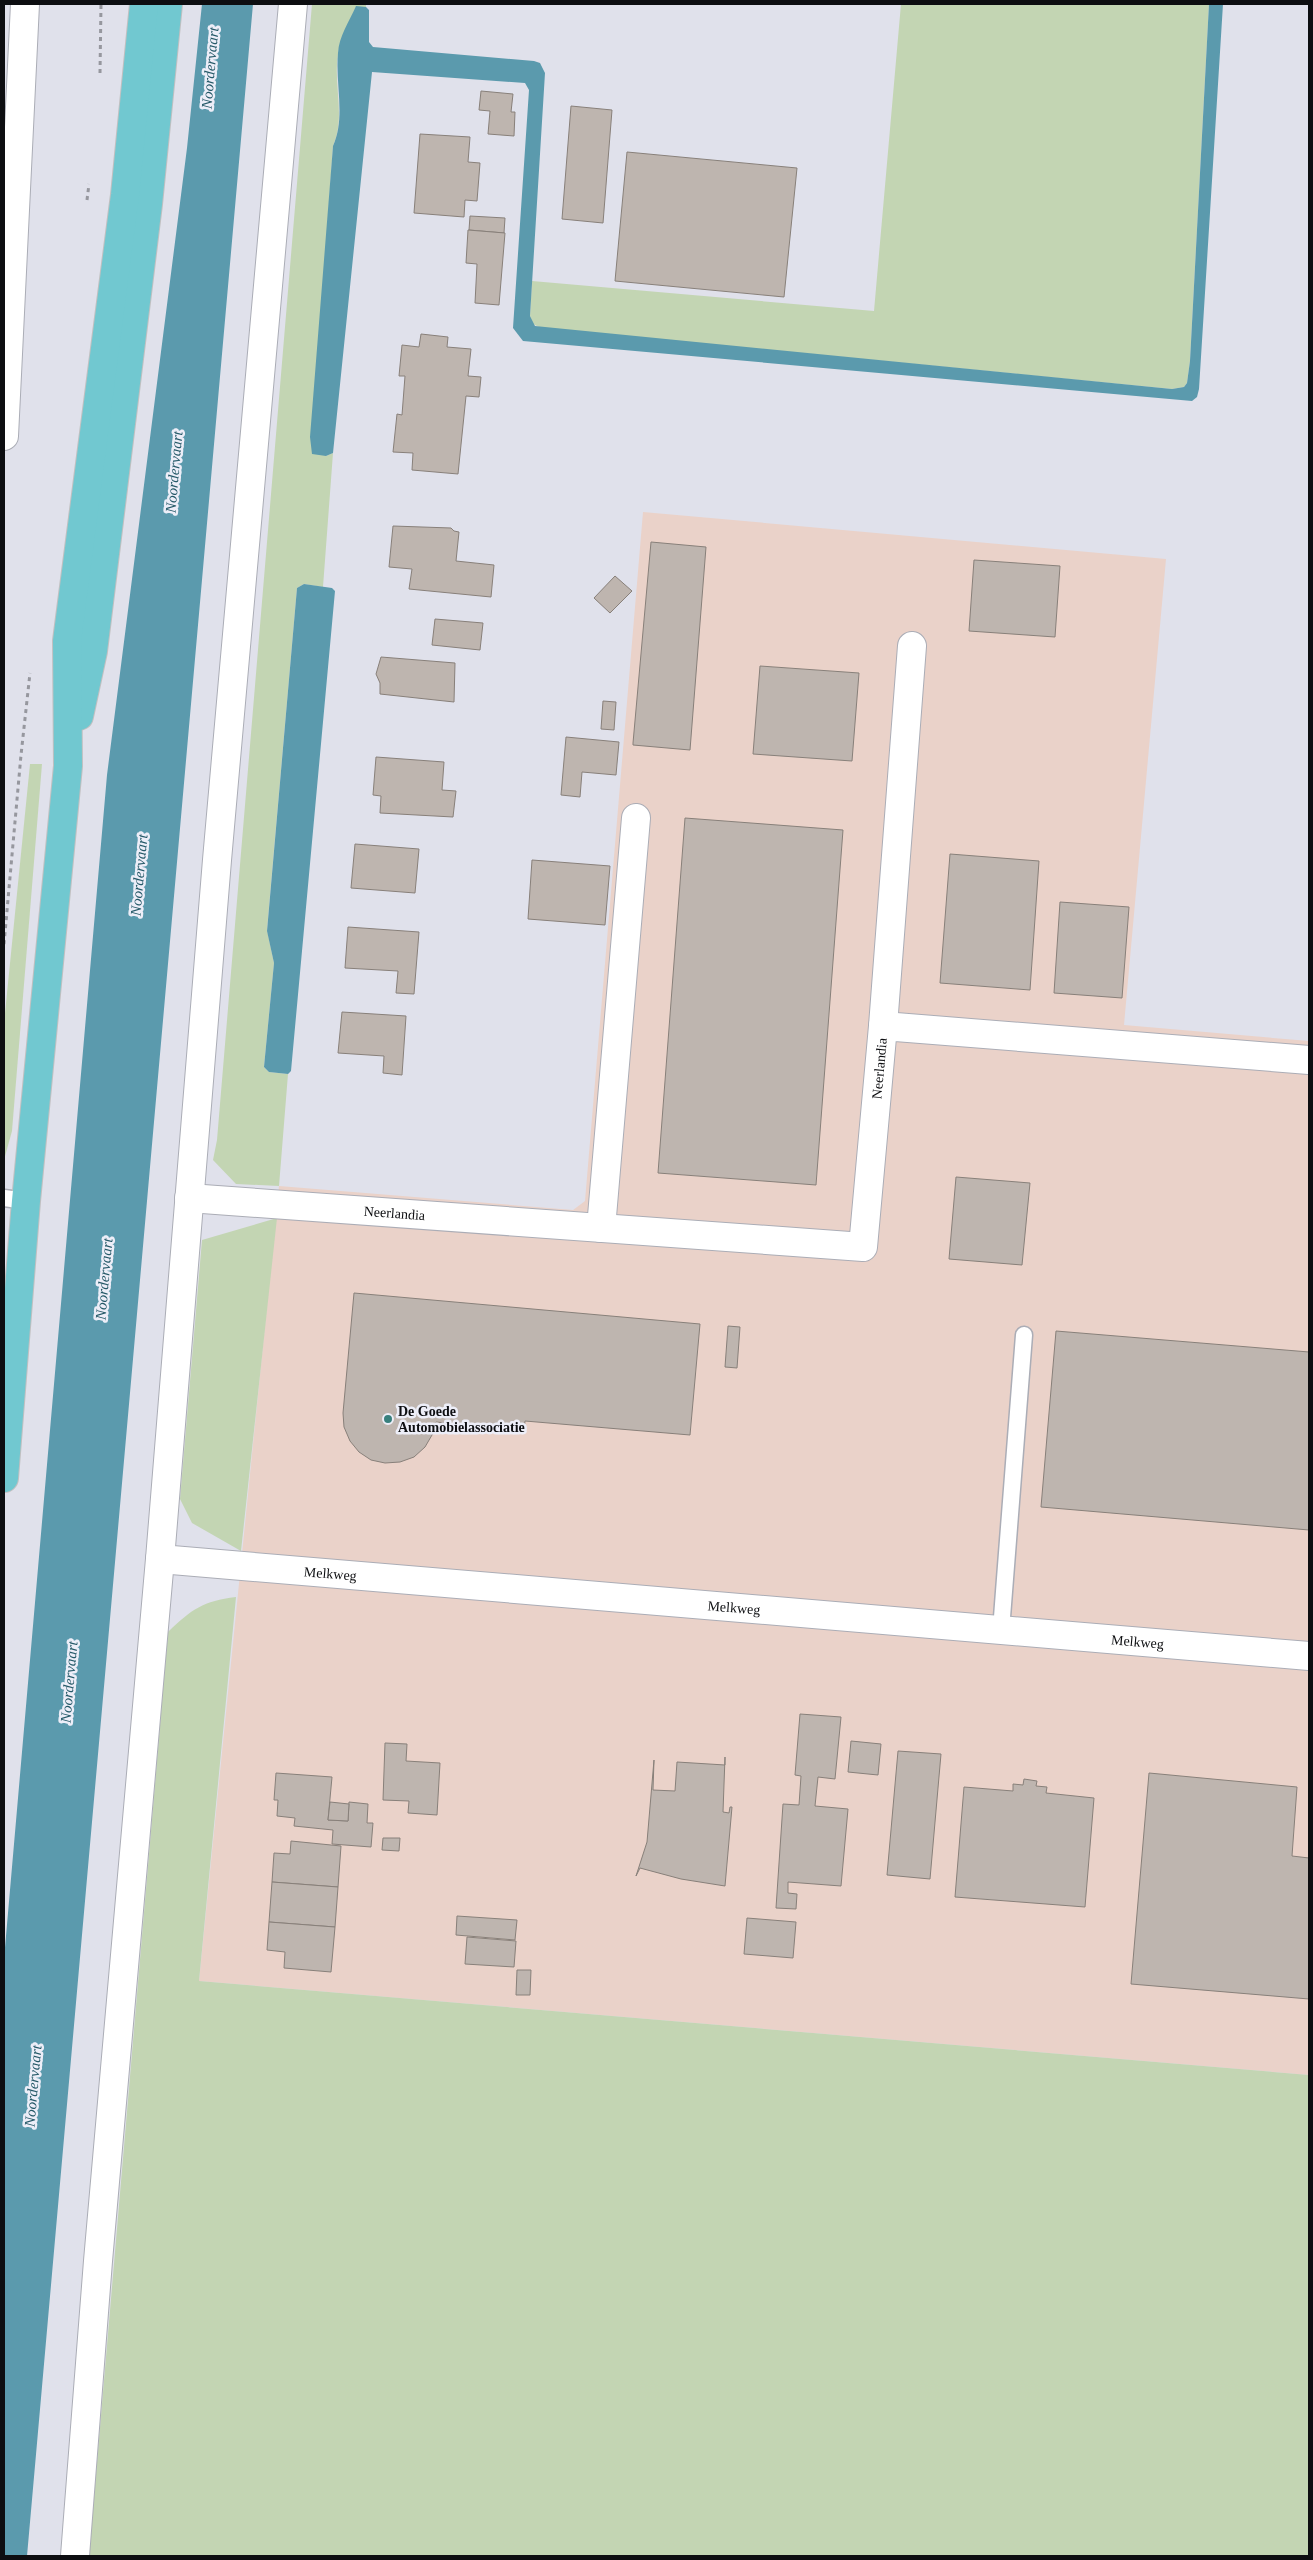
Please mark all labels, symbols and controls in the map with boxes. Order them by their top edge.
water label: Noordervaart [198,26,222,111]
water label: Noordervaart [162,430,186,515]
water label: Noordervaart [127,833,151,918]
street label: Neerlandia [869,1036,889,1100]
street label: Neerlandia [363,1203,426,1223]
water label: Noordervaart [92,1237,116,1322]
place label: De Goede Automobielassociatie [398,1404,525,1435]
marker: De Goede Automobielassociatie [382,1413,394,1425]
street label: Melkweg [303,1564,357,1583]
street label: Melkweg [707,1598,761,1617]
street label: Melkweg [1111,1632,1165,1651]
water label: Noordervaart [57,1640,81,1725]
water label: Noordervaart [21,2044,45,2129]

